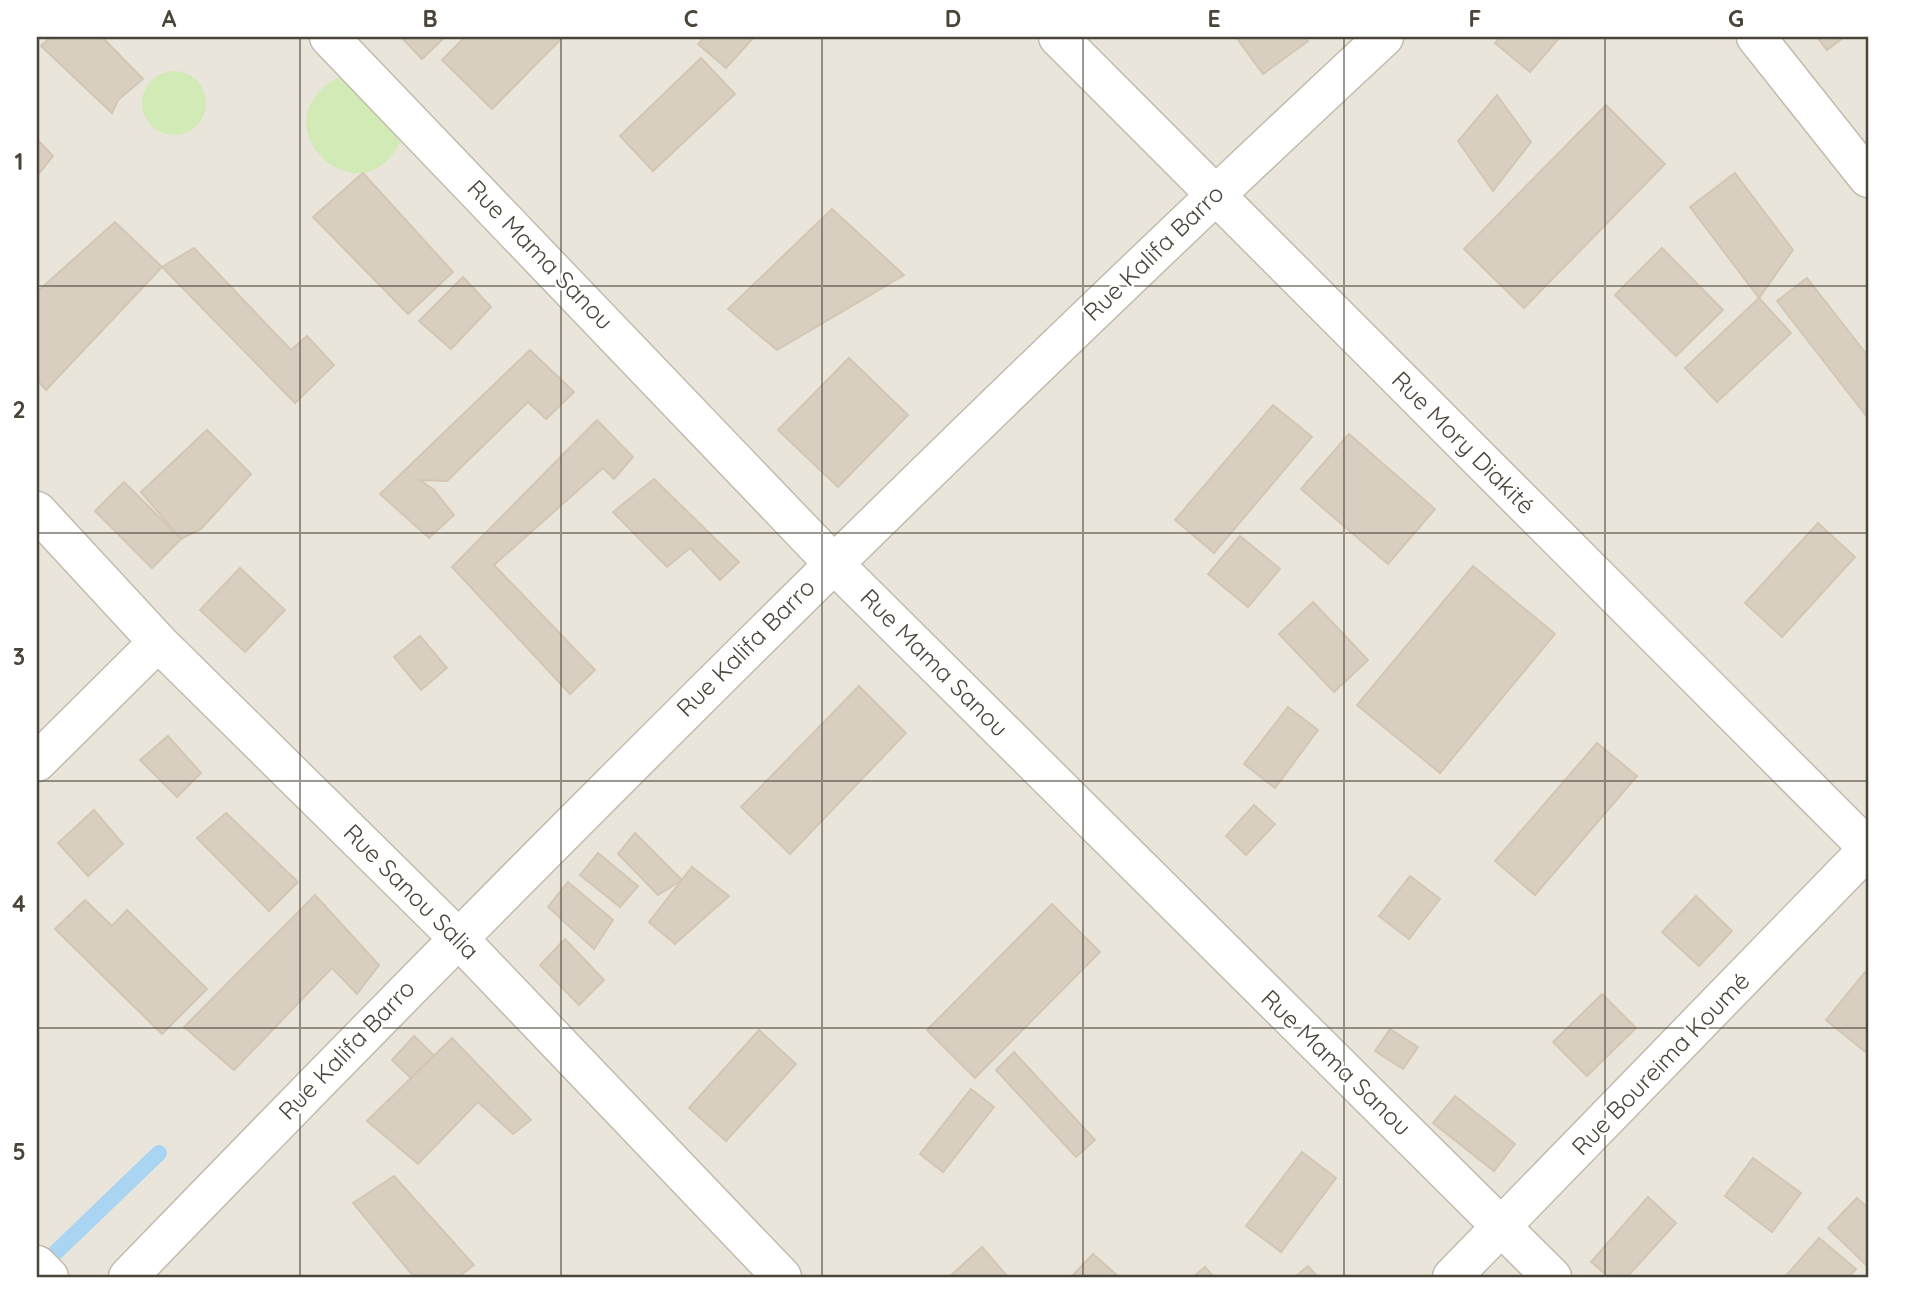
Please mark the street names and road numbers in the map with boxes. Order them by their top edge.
street label: Rue Mama Sanou [461,173,620,336]
street label: Rue Kalifa Barro [1077,178,1230,327]
street label: Rue Mory Diakité [1386,365,1541,520]
street label: Rue Kalifa Barro [670,572,821,723]
street label: Rue Mama Sanou [854,582,1015,743]
street label: Rue Sanou Salia [338,817,486,965]
street label: Rue Boureima Koumé [1565,965,1755,1161]
street label: Rue Kalifa Barro [272,973,421,1126]
street label: Rue Mama Sanou [1255,983,1418,1142]

